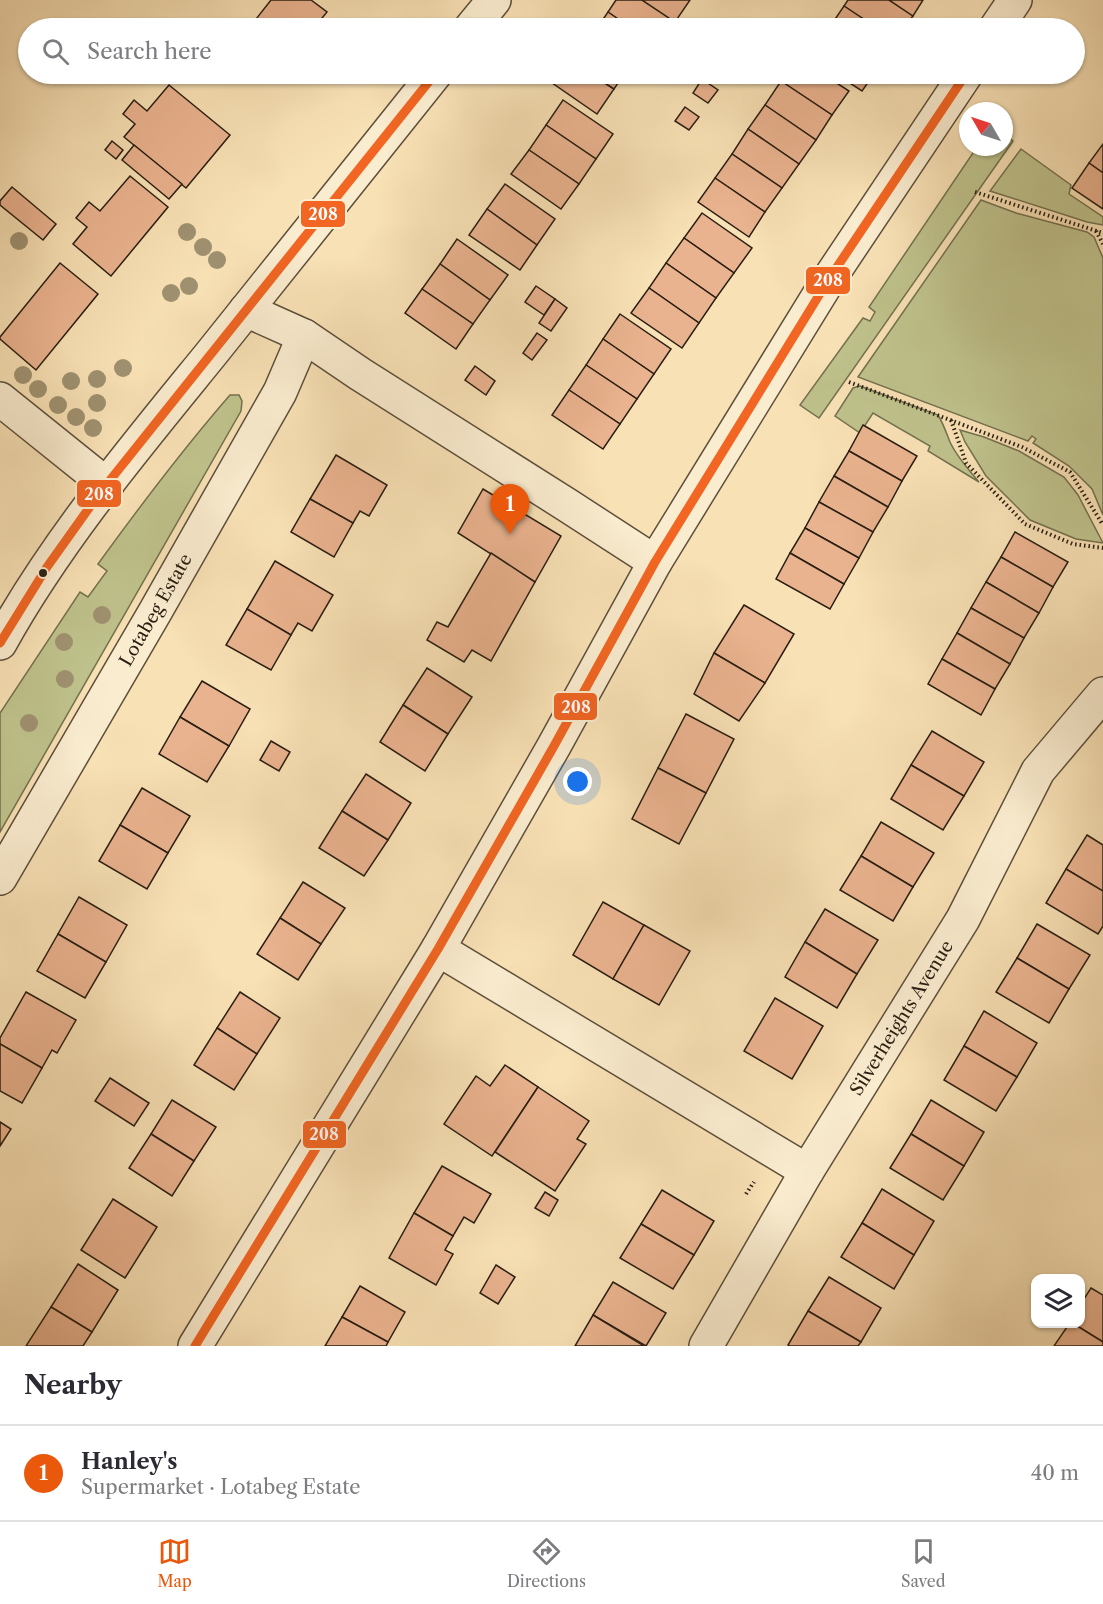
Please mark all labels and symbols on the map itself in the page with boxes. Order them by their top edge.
north arrow [959,102,1013,156]
line badge: 208 [300,200,346,228]
text: 208 [308,204,338,224]
line badge: 208 [805,266,851,295]
text: 208 [813,270,843,290]
line badge: 208 [76,479,122,508]
text: 208 [84,484,114,504]
pin: 1 [490,484,530,534]
street label: Lotabeg Estate [115,550,197,670]
unlabelled marker [37,567,49,579]
line badge: 208 [553,692,598,721]
text: 208 [561,697,591,717]
your location [563,767,592,796]
street label: Silverheights Avenue [845,936,958,1100]
line badge: 208 [302,1120,347,1149]
text: 208 [309,1124,339,1144]

